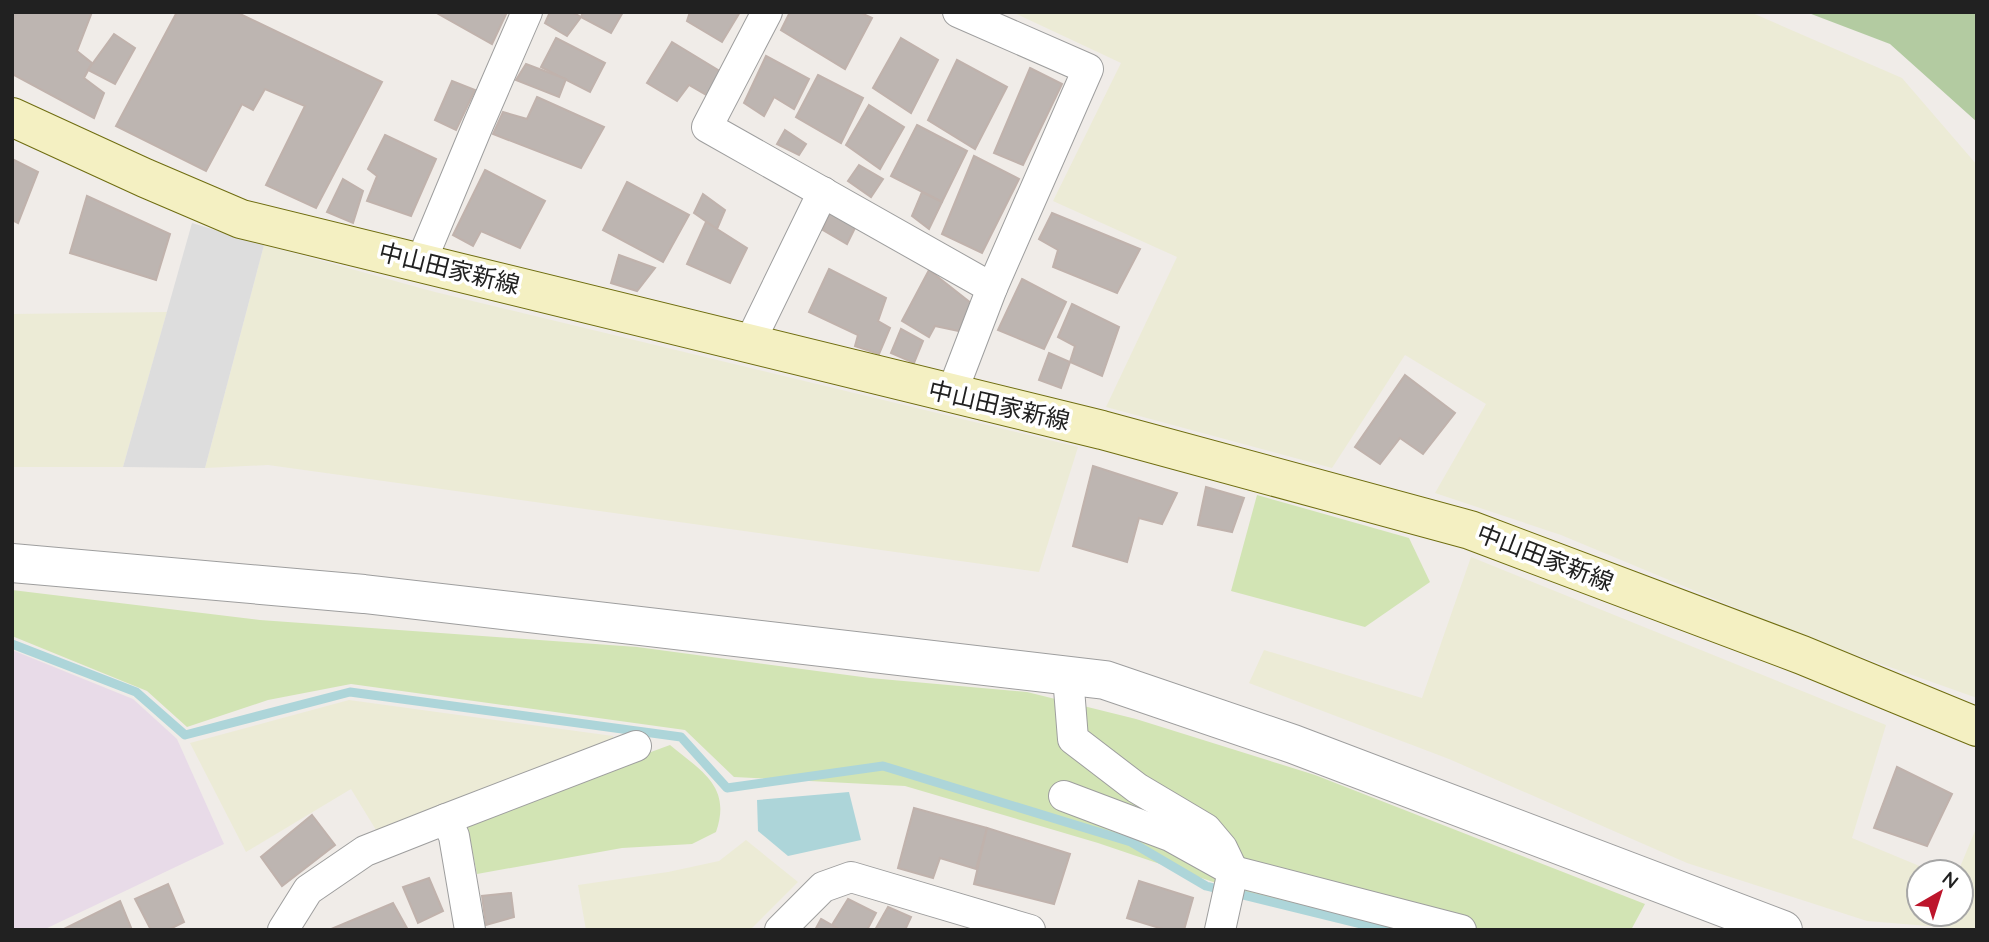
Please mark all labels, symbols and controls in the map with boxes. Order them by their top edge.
street label: 中山田家新線 [376,236,523,300]
street label: 中山田家新線 [926,374,1073,436]
street label: 中山田家新線 [1473,517,1618,597]
north arrow [1905,858,1975,928]
text: N [1938,866,1964,894]

